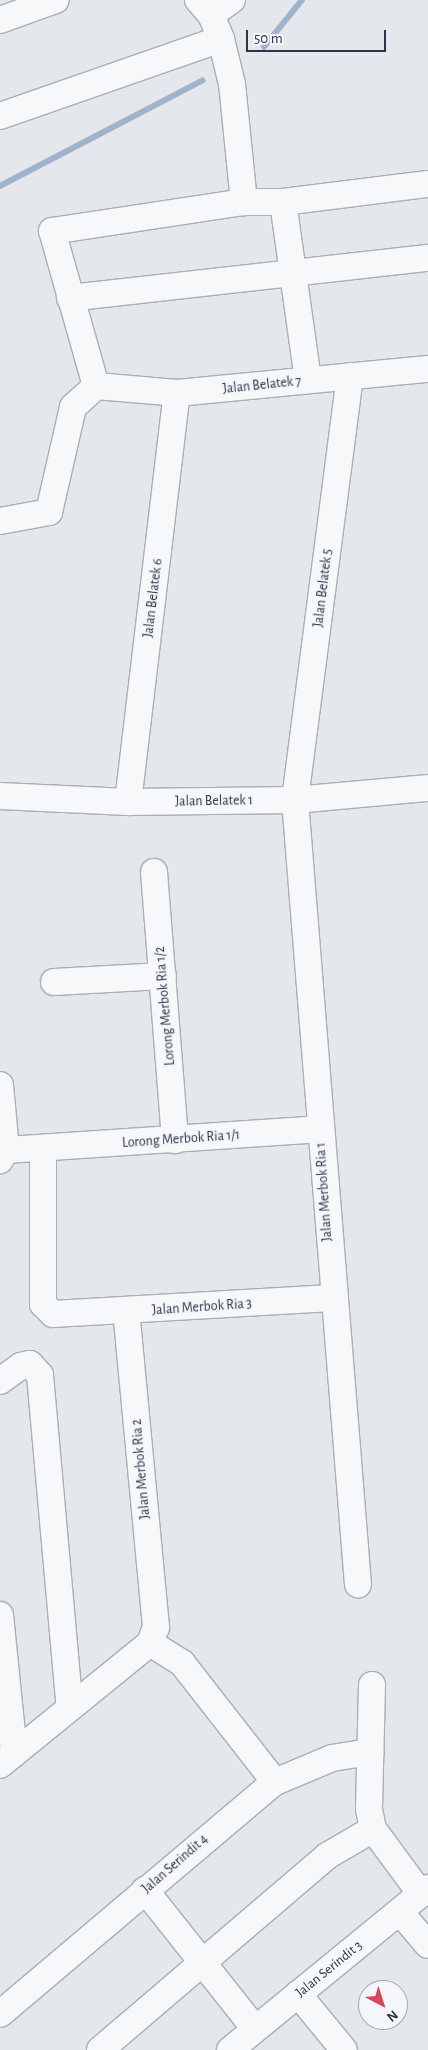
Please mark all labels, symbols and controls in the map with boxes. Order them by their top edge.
scale bar [248,20,388,52]
text: 50 m [254,31,283,46]
street label: Jalan Belatek 7 [222,373,302,397]
street label: Jalan Belatek 5 [310,548,336,628]
street label: Jalan Belatek 6 [140,557,166,639]
street label: Jalan Belatek 1 [175,792,253,810]
street label: Lorong Merbok Ria 1/2 [151,946,179,1066]
street label: Lorong Merbok Ria 1/1 [122,1127,240,1151]
street label: Jalan Merbok Ria 1 [312,1142,336,1242]
street label: Jalan Merbok Ria 3 [151,1295,253,1319]
street label: Jalan Merbok Ria 2 [128,1418,154,1520]
street label: Jalan Serindit 4 [139,1831,211,1897]
street label: Jalan Serindit 3 [292,1937,366,2001]
north arrow [358,1980,408,2030]
text: N [384,2007,400,2024]

